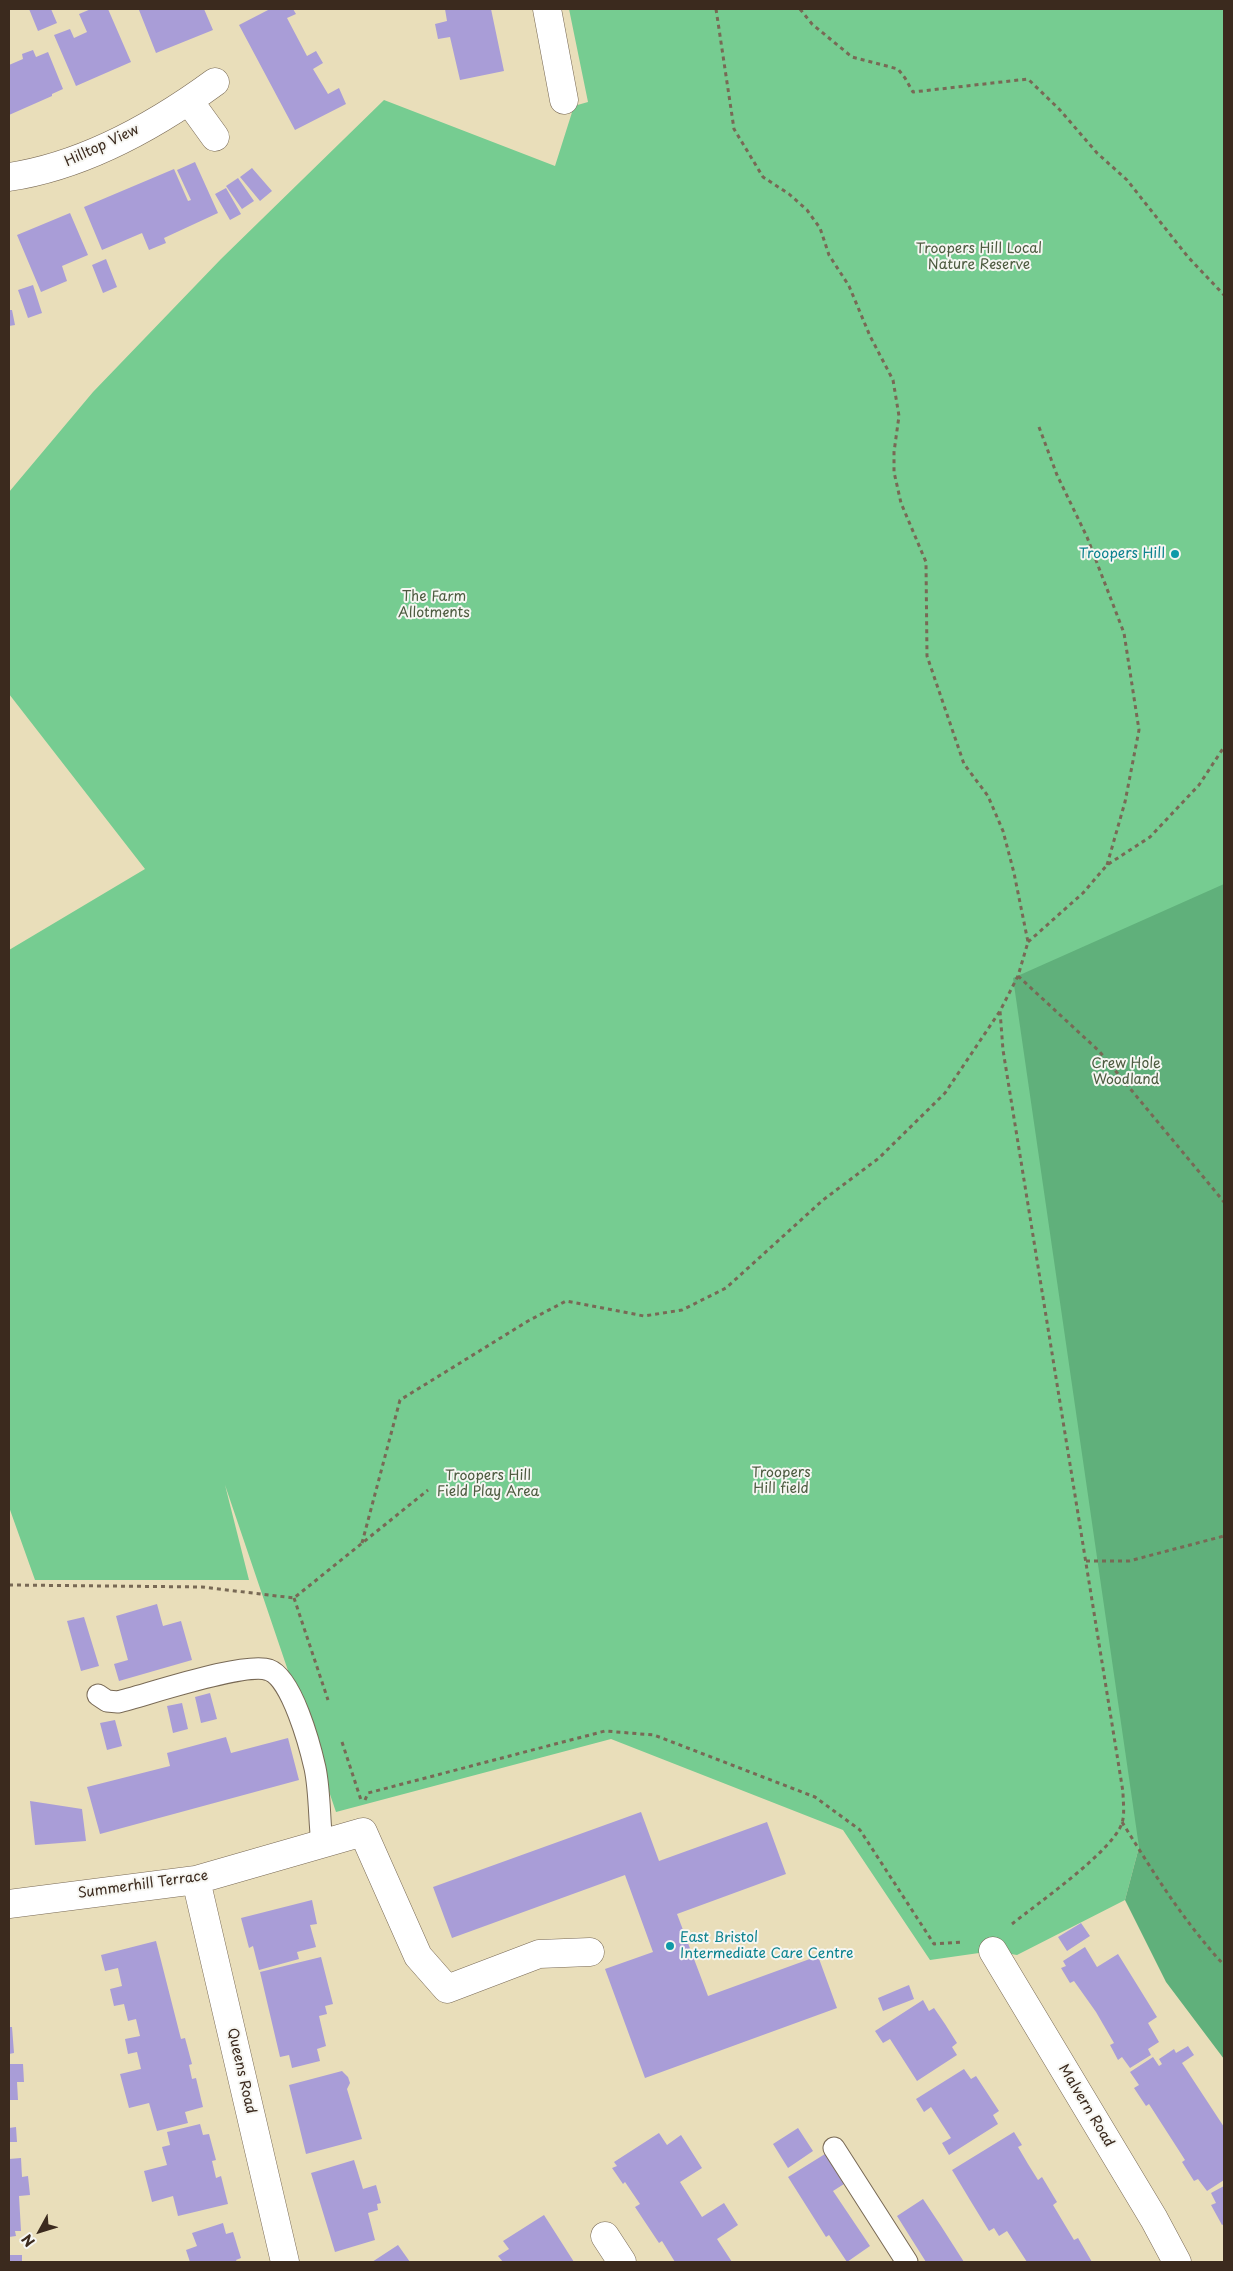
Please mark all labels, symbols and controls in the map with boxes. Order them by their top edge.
street label: Hilltop View [62,121,142,171]
park label: Troopers Hill Local Nature Reserve [916,241,1042,274]
place label: Troopers Hill [1079,546,1165,562]
marker: Troopers Hill [1169,548,1181,560]
park label: The Farm Allotments [398,589,470,622]
park label: Crew Hole Woodland [1091,1056,1161,1088]
park label: Troopers Hill field [751,1465,811,1498]
park label: Troopers Hill Field Play Area [437,1468,539,1500]
street label: Summerhill Terrace [77,1868,209,1902]
place label: East Bristol Intermediate Care Centre [680,1930,853,1962]
marker: East Bristol Intermediate Care Centre [664,1940,676,1952]
street label: Queens Road [223,2026,259,2116]
street label: Malvern Road [1055,2062,1117,2150]
north arrow [15,2206,65,2256]
text: N [16,2230,40,2252]

